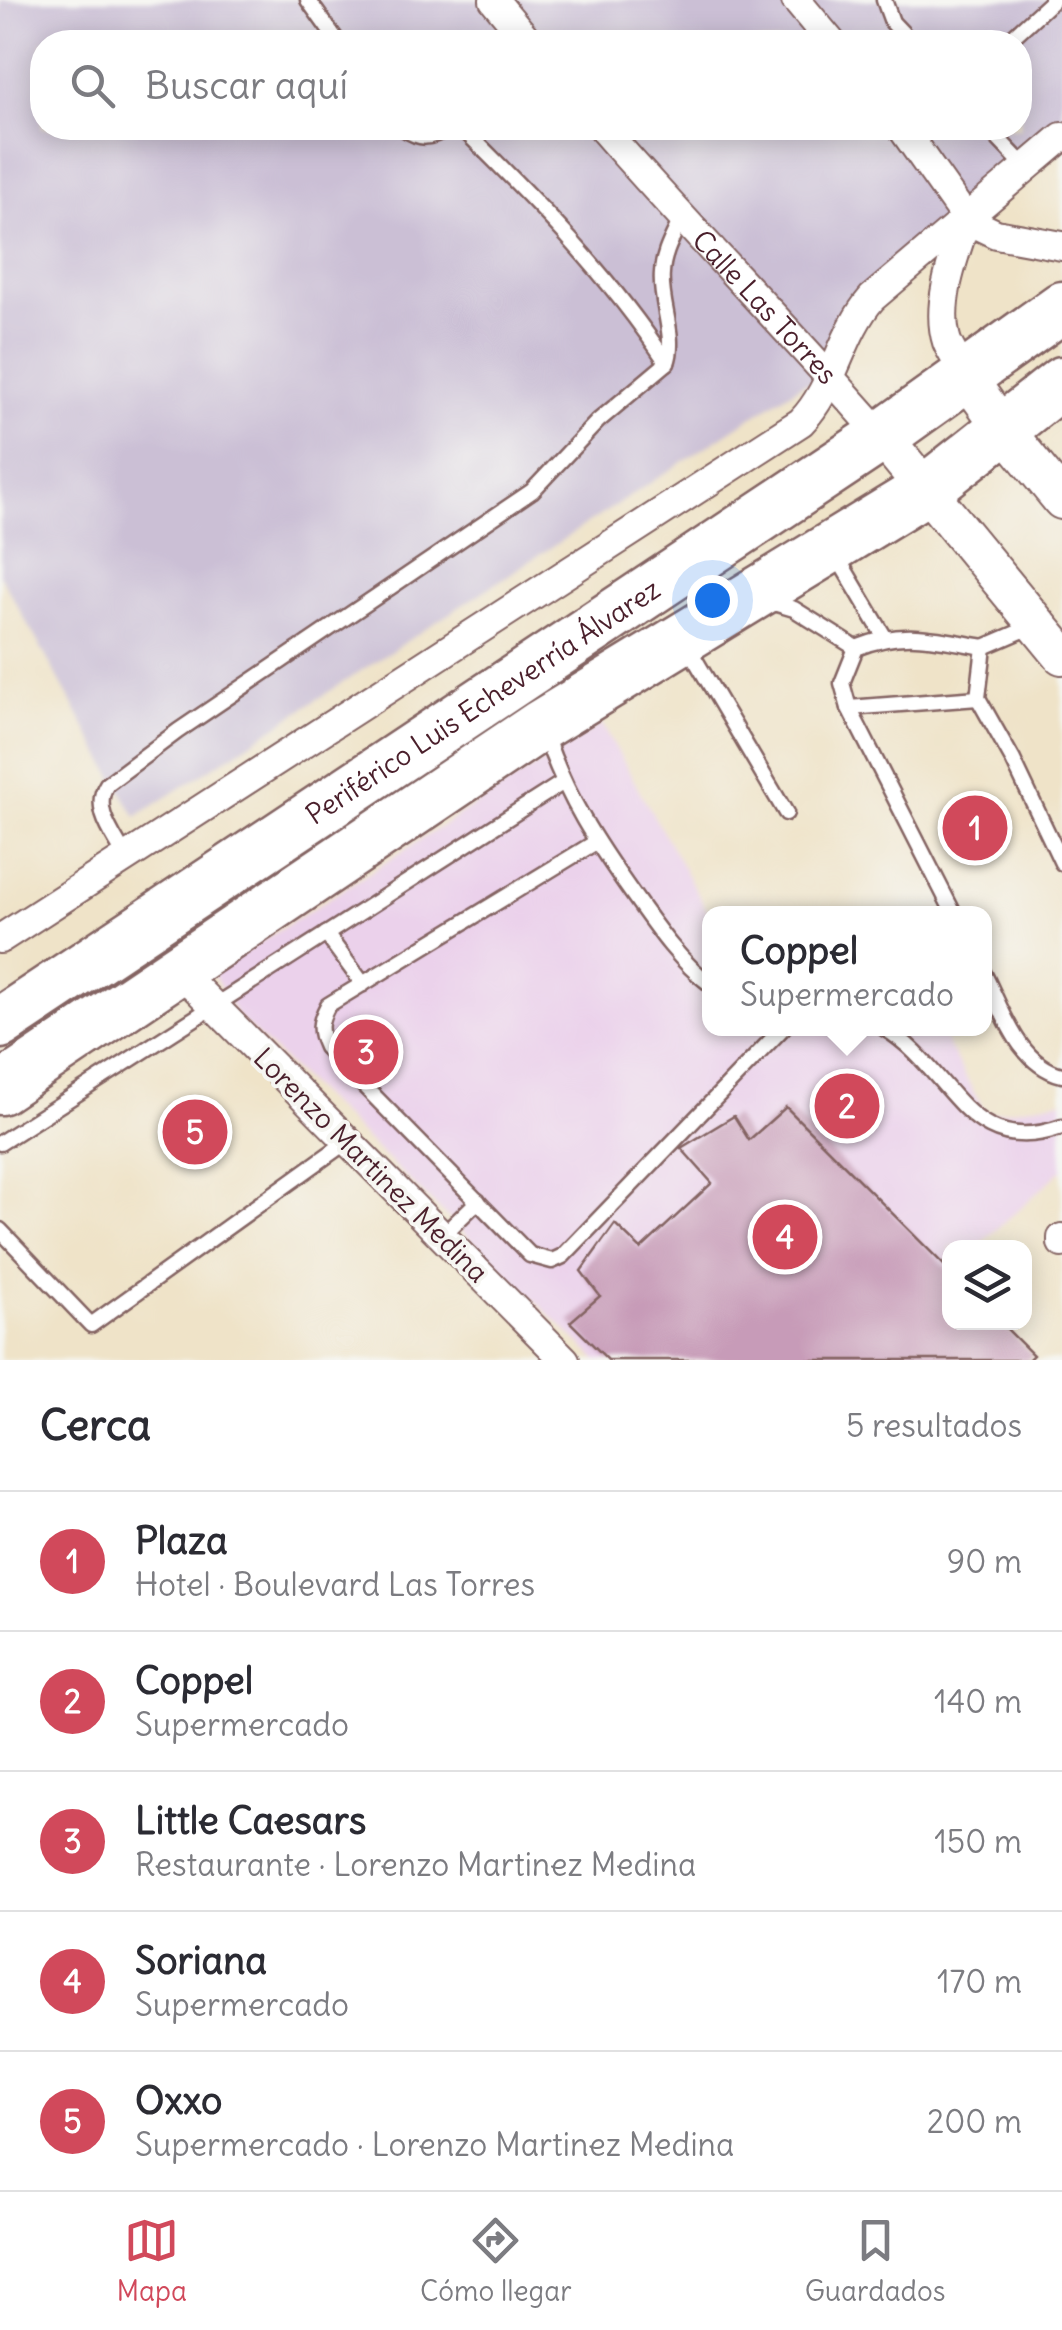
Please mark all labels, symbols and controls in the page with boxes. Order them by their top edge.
search box [30,30,1032,140]
icon: search [65,58,120,113]
text: Buscar aquí [145,62,348,109]
street label: Calle Las Torres [685,222,845,392]
street label: Periférico Luis Echeverría Álvarez [299,571,667,832]
your location [687,575,738,626]
pin: 1 [942,790,1008,866]
popup [702,906,992,1036]
text: Coppel [740,927,858,974]
text: Supermercado [740,974,954,1015]
pin: 3 [334,1014,398,1090]
street label: Lorenzo Martinez Medina [246,1040,496,1290]
pin: 2 [814,1068,880,1144]
pin: 5 [162,1094,228,1170]
pin: 4 [752,1200,818,1274]
map controls [942,1240,1032,1330]
button: layers [942,1240,1032,1330]
text: Cerca [40,1399,151,1451]
text: 5 resultados [846,1405,1022,1446]
text: Plaza [135,1517,228,1564]
text: 1 [66,1541,79,1582]
text: 90 m [947,1541,1022,1582]
text: Hotel · Boulevard Las Torres [135,1564,535,1605]
text: Coppel [135,1657,253,1704]
text: 2 [64,1681,81,1722]
text: 140 m [934,1681,1022,1722]
text: Supermercado [135,1704,349,1745]
text: Little Caesars [135,1797,366,1844]
text: 3 [63,1821,82,1862]
text: 150 m [934,1821,1022,1862]
text: Restaurante · Lorenzo Martinez Medina [135,1844,696,1885]
text: Soriana [135,1937,267,1984]
text: 4 [63,1961,82,2002]
text: 170 m [937,1961,1022,2002]
text: Supermercado [135,1984,349,2025]
text: Oxxo [135,2077,222,2124]
text: 5 [63,2101,82,2142]
text: 200 m [927,2101,1022,2142]
text: Supermercado · Lorenzo Martinez Medina [135,2124,734,2165]
tab: Mapa [117,2213,187,2309]
tab: Cómo llegar [420,2213,572,2309]
tab: Guardados [805,2213,945,2309]

